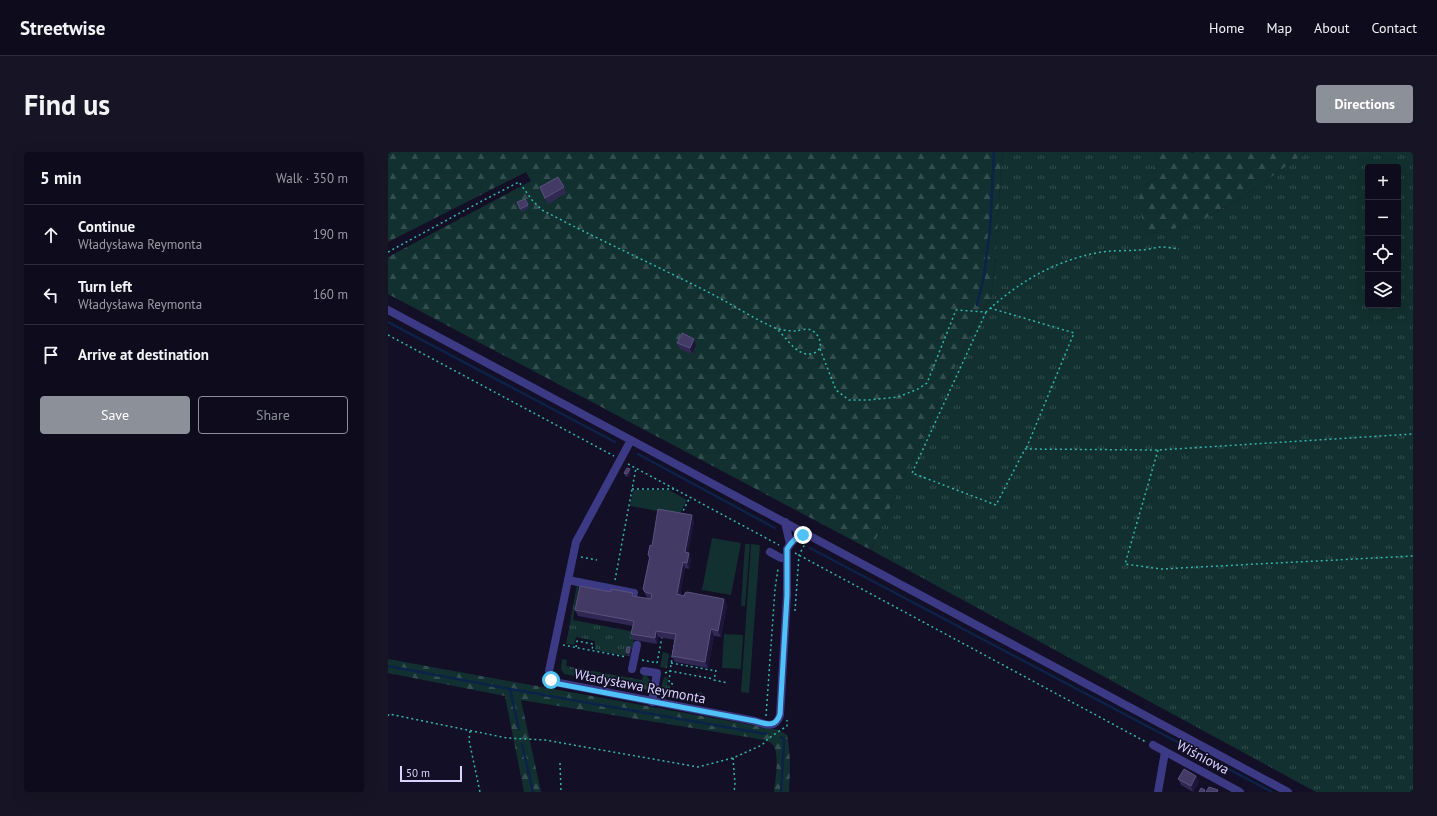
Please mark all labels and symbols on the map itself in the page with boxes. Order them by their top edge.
route end [794,526,812,544]
street label: Władysława Reymonta [573,664,707,708]
route start [542,671,560,689]
street label: Wiśniowa [1174,736,1233,778]
scale bar [400,764,462,783]

